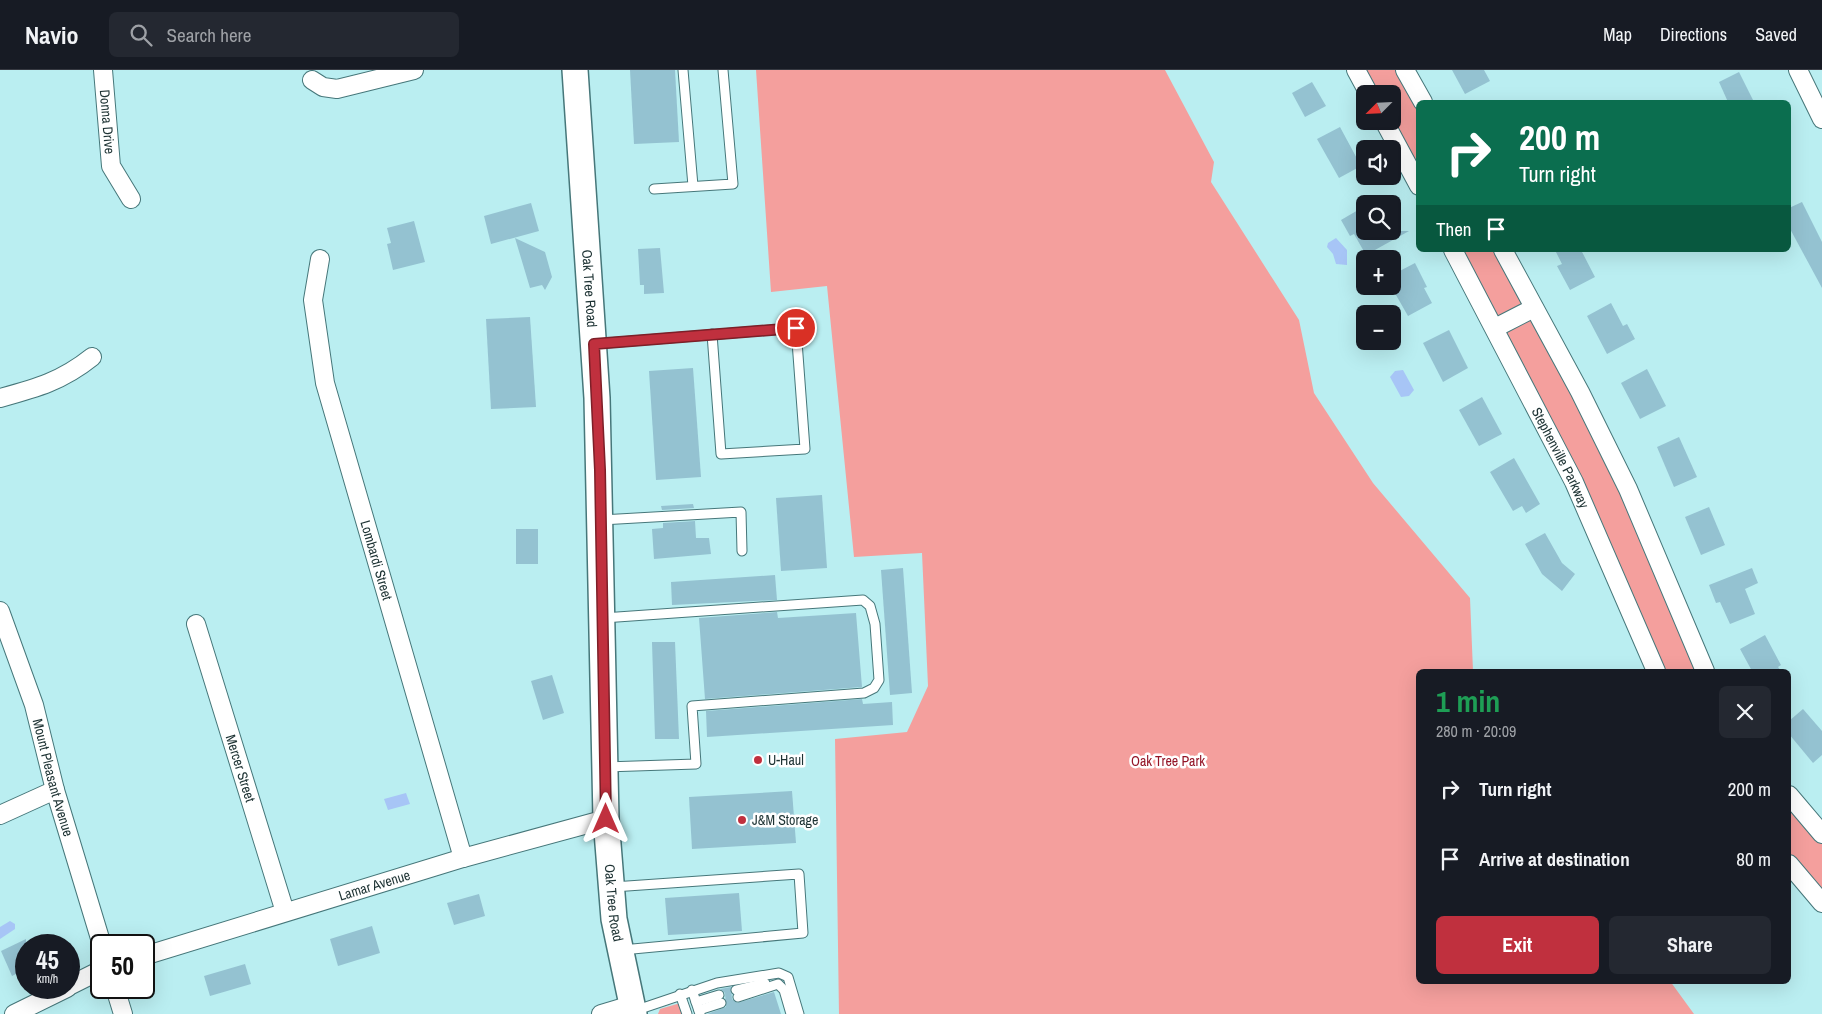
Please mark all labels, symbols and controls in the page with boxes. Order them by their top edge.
search box [109,12,459,57]
text: Navio [25,19,79,51]
icon: search [127,21,155,49]
text: Search here [167,22,251,48]
text: Map [1603,22,1632,47]
text: Directions [1660,22,1727,47]
text: Saved [1755,22,1797,47]
north arrow [1356,85,1401,130]
map controls [1356,85,1401,350]
street label: Donna Drive [96,89,119,155]
text: 200 m [1519,114,1600,161]
icon: right [1436,120,1501,185]
button: sound [1356,140,1401,185]
text: Turn right [1519,159,1596,189]
button: search [1356,195,1401,240]
icon: arrive [1482,215,1510,243]
text: Then [1436,216,1472,242]
street label: Oak Tree Road [578,249,601,328]
button: + [1356,250,1401,295]
button: − [1356,305,1401,350]
pin [775,307,817,349]
icon: arrive [782,314,810,342]
street label: Stephenville Parkway [1528,404,1593,511]
street label: Lombardi Street [356,518,397,602]
text: 1 min [1436,681,1500,721]
button: close [1719,686,1771,738]
street label: Mount Pleasant Avenue [29,717,78,839]
text: 280 m · 20:09 [1436,720,1516,742]
street label: Mercer Street [222,732,259,804]
place label: U-Haul [768,751,804,769]
park label: Oak Tree Park [1131,752,1205,770]
marker: U-Haul [752,754,764,766]
icon: right [1436,775,1464,803]
text: Turn right [1479,776,1551,802]
text: 200 m [1728,776,1771,802]
position arrow [579,792,631,844]
place label: J&M Storage [752,811,818,829]
marker: J&M Storage [736,814,748,826]
icon: arrive [1436,845,1464,873]
text: Arrive at destination [1479,846,1630,872]
text: 80 m [1736,846,1771,872]
street label: Oak Tree Road [601,863,628,943]
street label: Lamar Avenue [336,866,412,905]
button: Exit [1436,916,1599,974]
button: Share [1609,916,1771,974]
speed limit sign: 50 [90,934,155,999]
text: 45 [36,943,59,977]
text: km/h [37,971,58,987]

